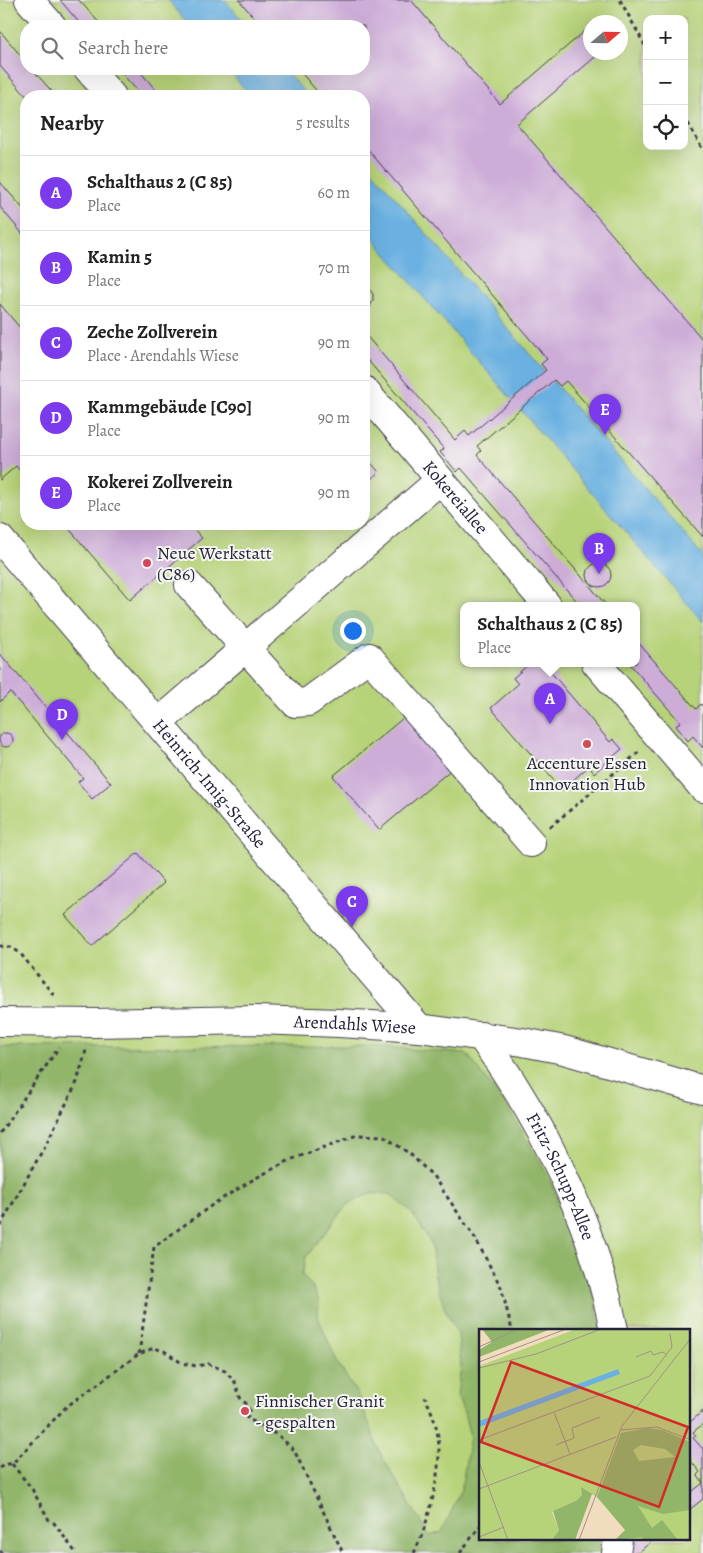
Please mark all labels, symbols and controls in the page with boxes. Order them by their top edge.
north arrow [583,15,628,60]
map controls [643,15,688,150]
button: + [643,15,688,60]
search box [20,20,370,75]
icon: search [38,34,66,62]
text: Search here [78,35,168,61]
button: − [643,60,688,105]
button: locate [643,105,688,150]
text: Nearby [40,109,103,137]
text: 5 results [296,112,350,134]
text: Schalthaus 2 (C 85) [87,169,233,195]
text: A [51,182,61,204]
text: 60 m [318,182,350,204]
text: Place [87,195,121,217]
text: Kamin 5 [87,244,152,270]
text: B [51,257,61,279]
text: 70 m [318,257,350,279]
text: Place [87,270,121,292]
text: Zeche Zollverein [87,319,218,345]
text: C [51,332,61,354]
text: 90 m [318,332,350,354]
text: Place · Arendahls Wiese [87,345,239,367]
text: Kammgebäude [C90] [87,394,252,420]
pin: E [589,394,621,435]
text: D [50,407,62,429]
text: 90 m [318,407,350,429]
text: Place [87,420,121,442]
street label: Kokereiallee [417,455,494,539]
text: Kokerei Zollverein [87,469,233,495]
text: E [51,482,61,504]
text: 90 m [318,482,350,504]
text: Place [87,495,121,517]
pin: B [583,533,615,574]
place label: Neue Werkstatt (C86) [157,541,272,586]
marker: Neue Werkstatt (C86) [141,557,153,569]
popup [460,602,640,667]
text: Schalthaus 2 (C 85) [477,611,623,637]
your location [340,618,366,644]
text: Place [477,637,511,659]
pin: A [534,683,566,724]
pin: D [46,699,78,740]
street label: Heinrich-Imig-Straße [147,714,272,853]
marker: Accenture Essen Innovation Hub [581,738,593,750]
place label: Accenture Essen Innovation Hub [526,751,647,796]
pin: C [336,886,368,927]
street label: Arendahls Wiese [292,1009,417,1040]
street label: Fritz-Schupp-Allee [521,1108,600,1243]
inset map [479,1329,690,1540]
place label: Finnischer Granit - gespalten [255,1389,384,1434]
marker: Finnischer Granit - gespalten [239,1405,251,1417]

